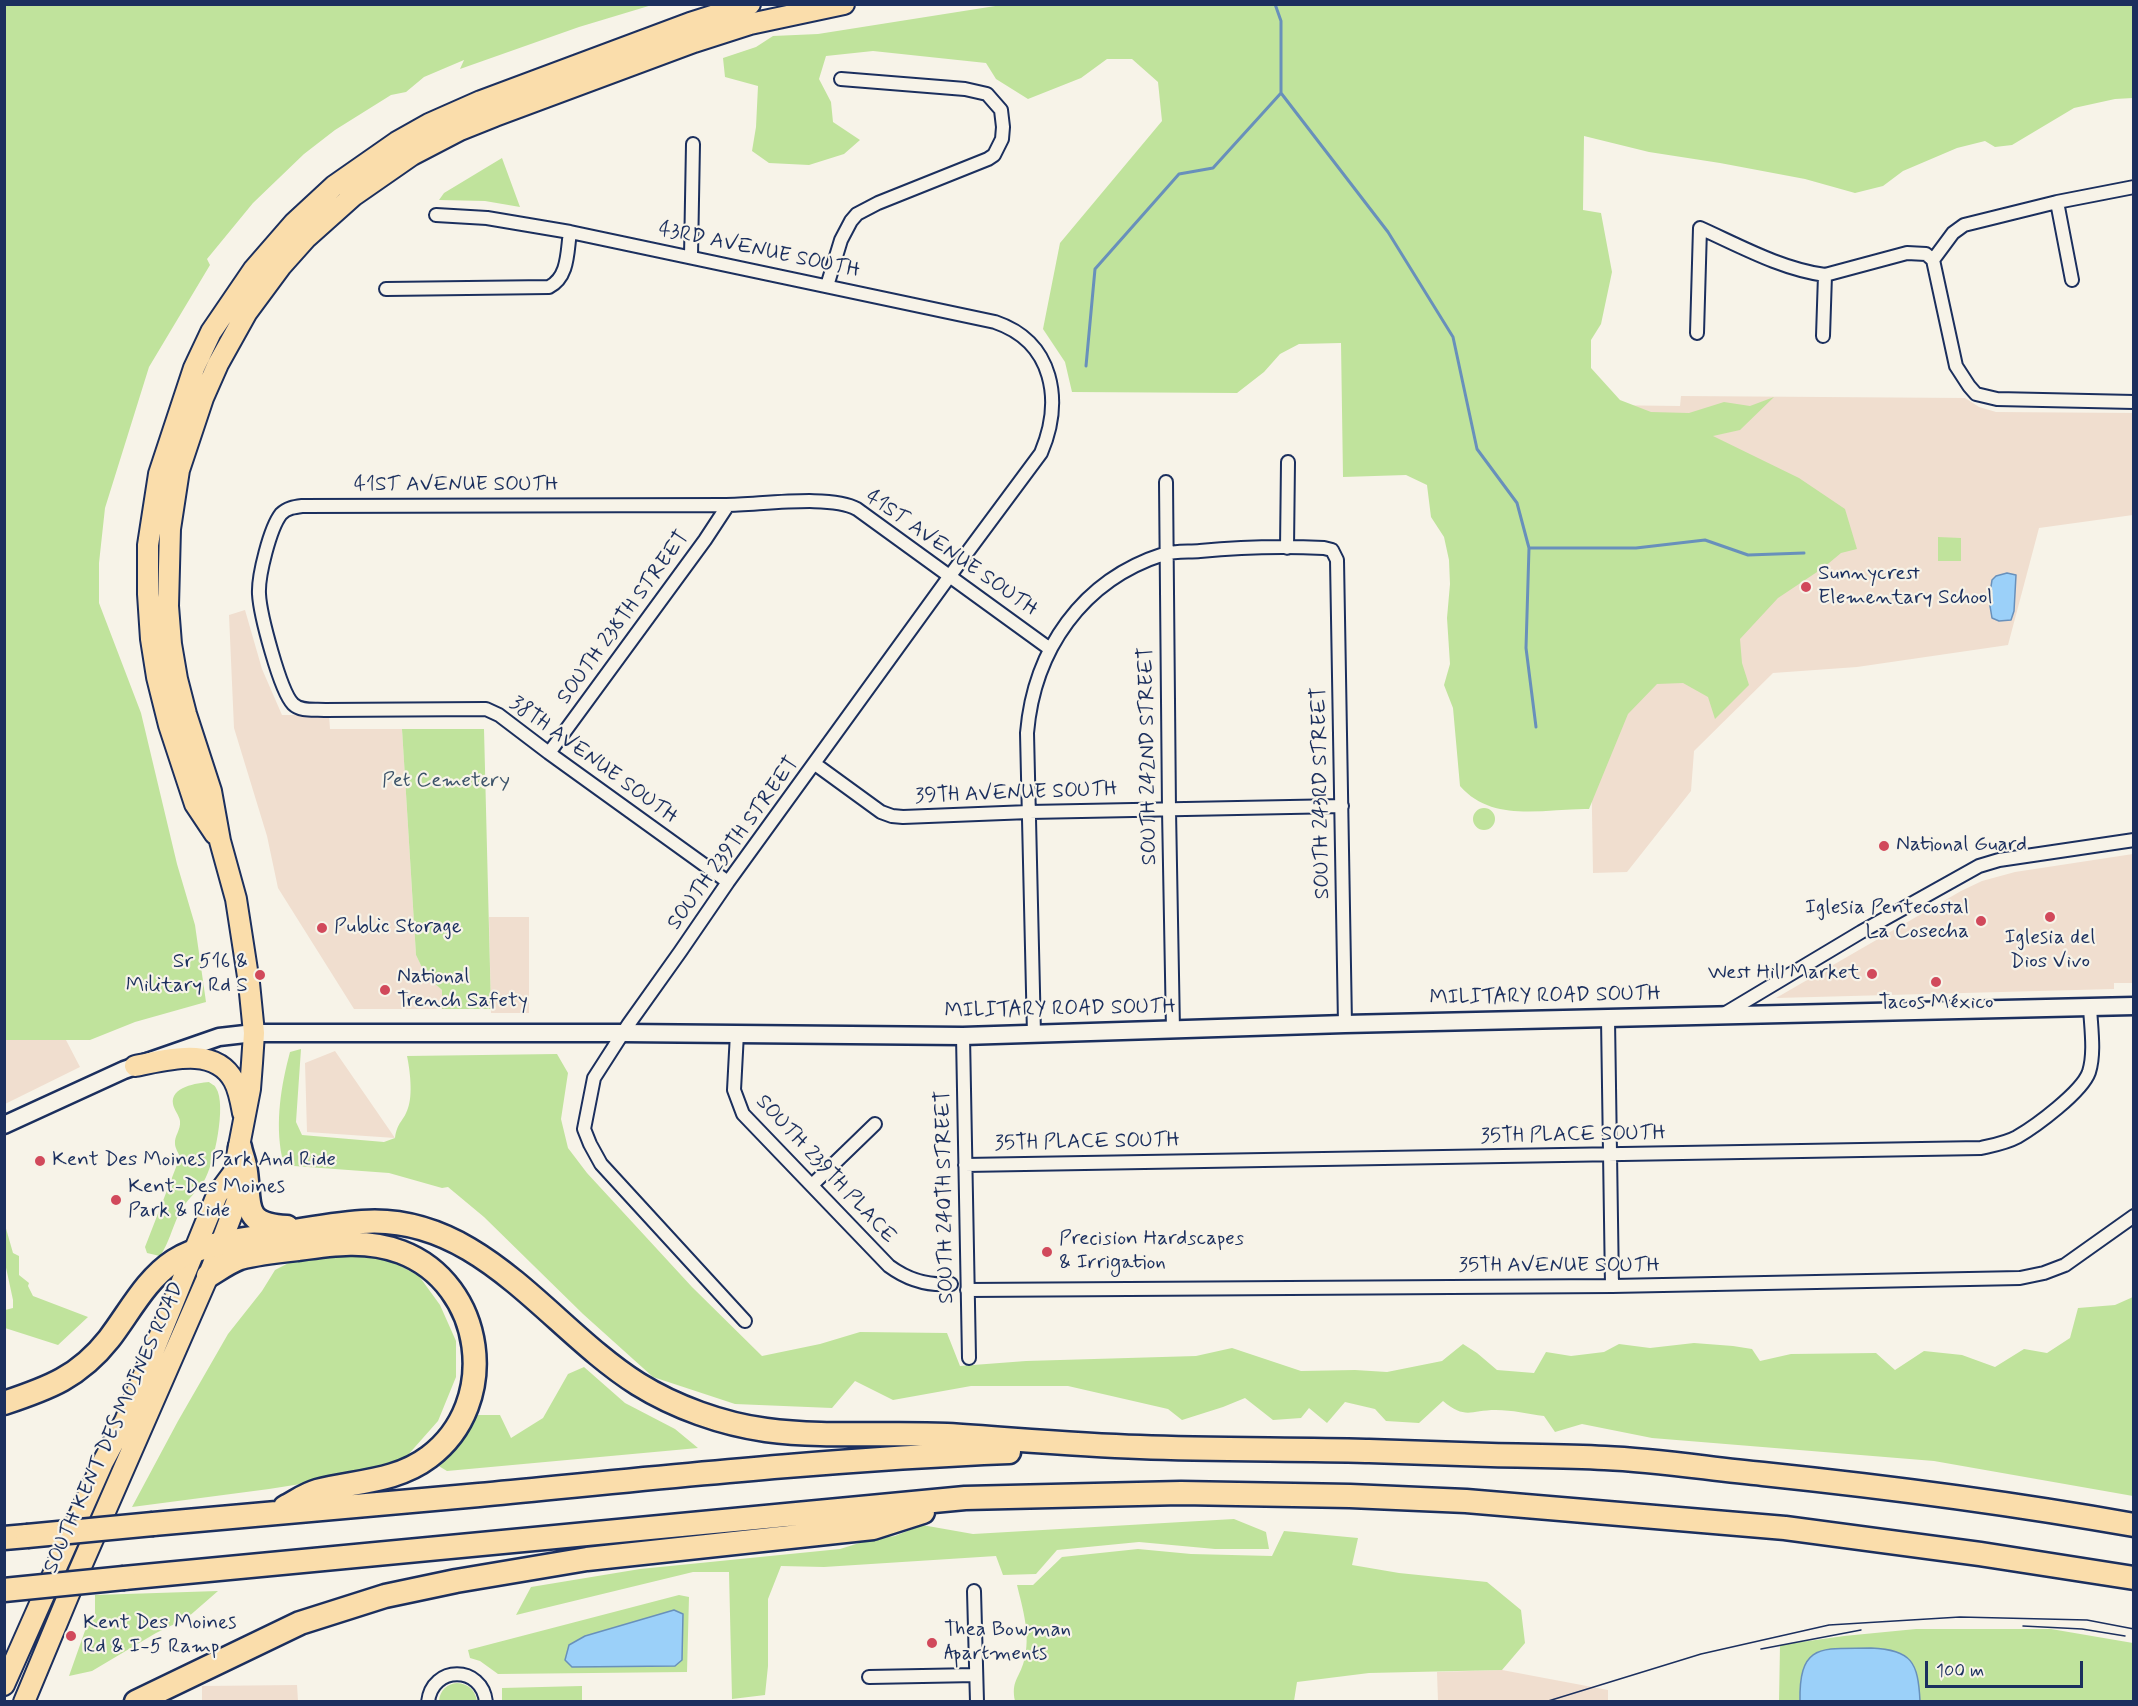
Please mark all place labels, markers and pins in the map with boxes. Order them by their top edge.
place label: Sunnycrest Elementary School [1818,562,1993,612]
marker: Sunnycrest Elementary School [1799,580,1813,594]
place label: National Guard [1896,833,2027,859]
marker: National Guard [1877,839,1891,853]
place label: Iglesia Pentecostal La Cosecha [1805,896,1969,946]
marker: Iglesia del Dios Vivo [2043,910,2057,924]
marker: Iglesia Pentecostal La Cosecha [1974,914,1988,928]
place label: Public Storage [334,915,462,941]
marker: Public Storage [315,921,329,935]
place label: Iglesia del Dios Vivo [2005,926,2095,976]
place label: Sr 516 & Military Rd S [126,950,248,1000]
place label: West Hill Market [1708,961,1860,987]
place label: National Trench Safety [397,965,528,1015]
marker: West Hill Market [1865,967,1879,981]
marker: Sr 516 & Military Rd S [253,968,267,982]
marker: Tacos México [1929,975,1943,989]
marker: National Trench Safety [378,983,392,997]
place label: Tacos México [1879,991,1993,1017]
place label: Kent Des Moines Park And Ride [52,1148,336,1174]
marker: Kent Des Moines Park And Ride [33,1154,47,1168]
place label: Kent-Des Moines Park & Ride [128,1175,285,1225]
marker: Kent-Des Moines Park & Ride [109,1193,123,1207]
place label: Precision Hardscapes & Irrigation [1059,1227,1244,1277]
marker: Precision Hardscapes & Irrigation [1040,1245,1054,1259]
place label: Kent Des Moines Rd & I-5 Ramp [83,1611,236,1661]
place label: Thea Bowman Apartments [944,1618,1071,1668]
marker: Kent Des Moines Rd & I-5 Ramp [64,1629,78,1643]
marker: Thea Bowman Apartments [925,1636,939,1650]

